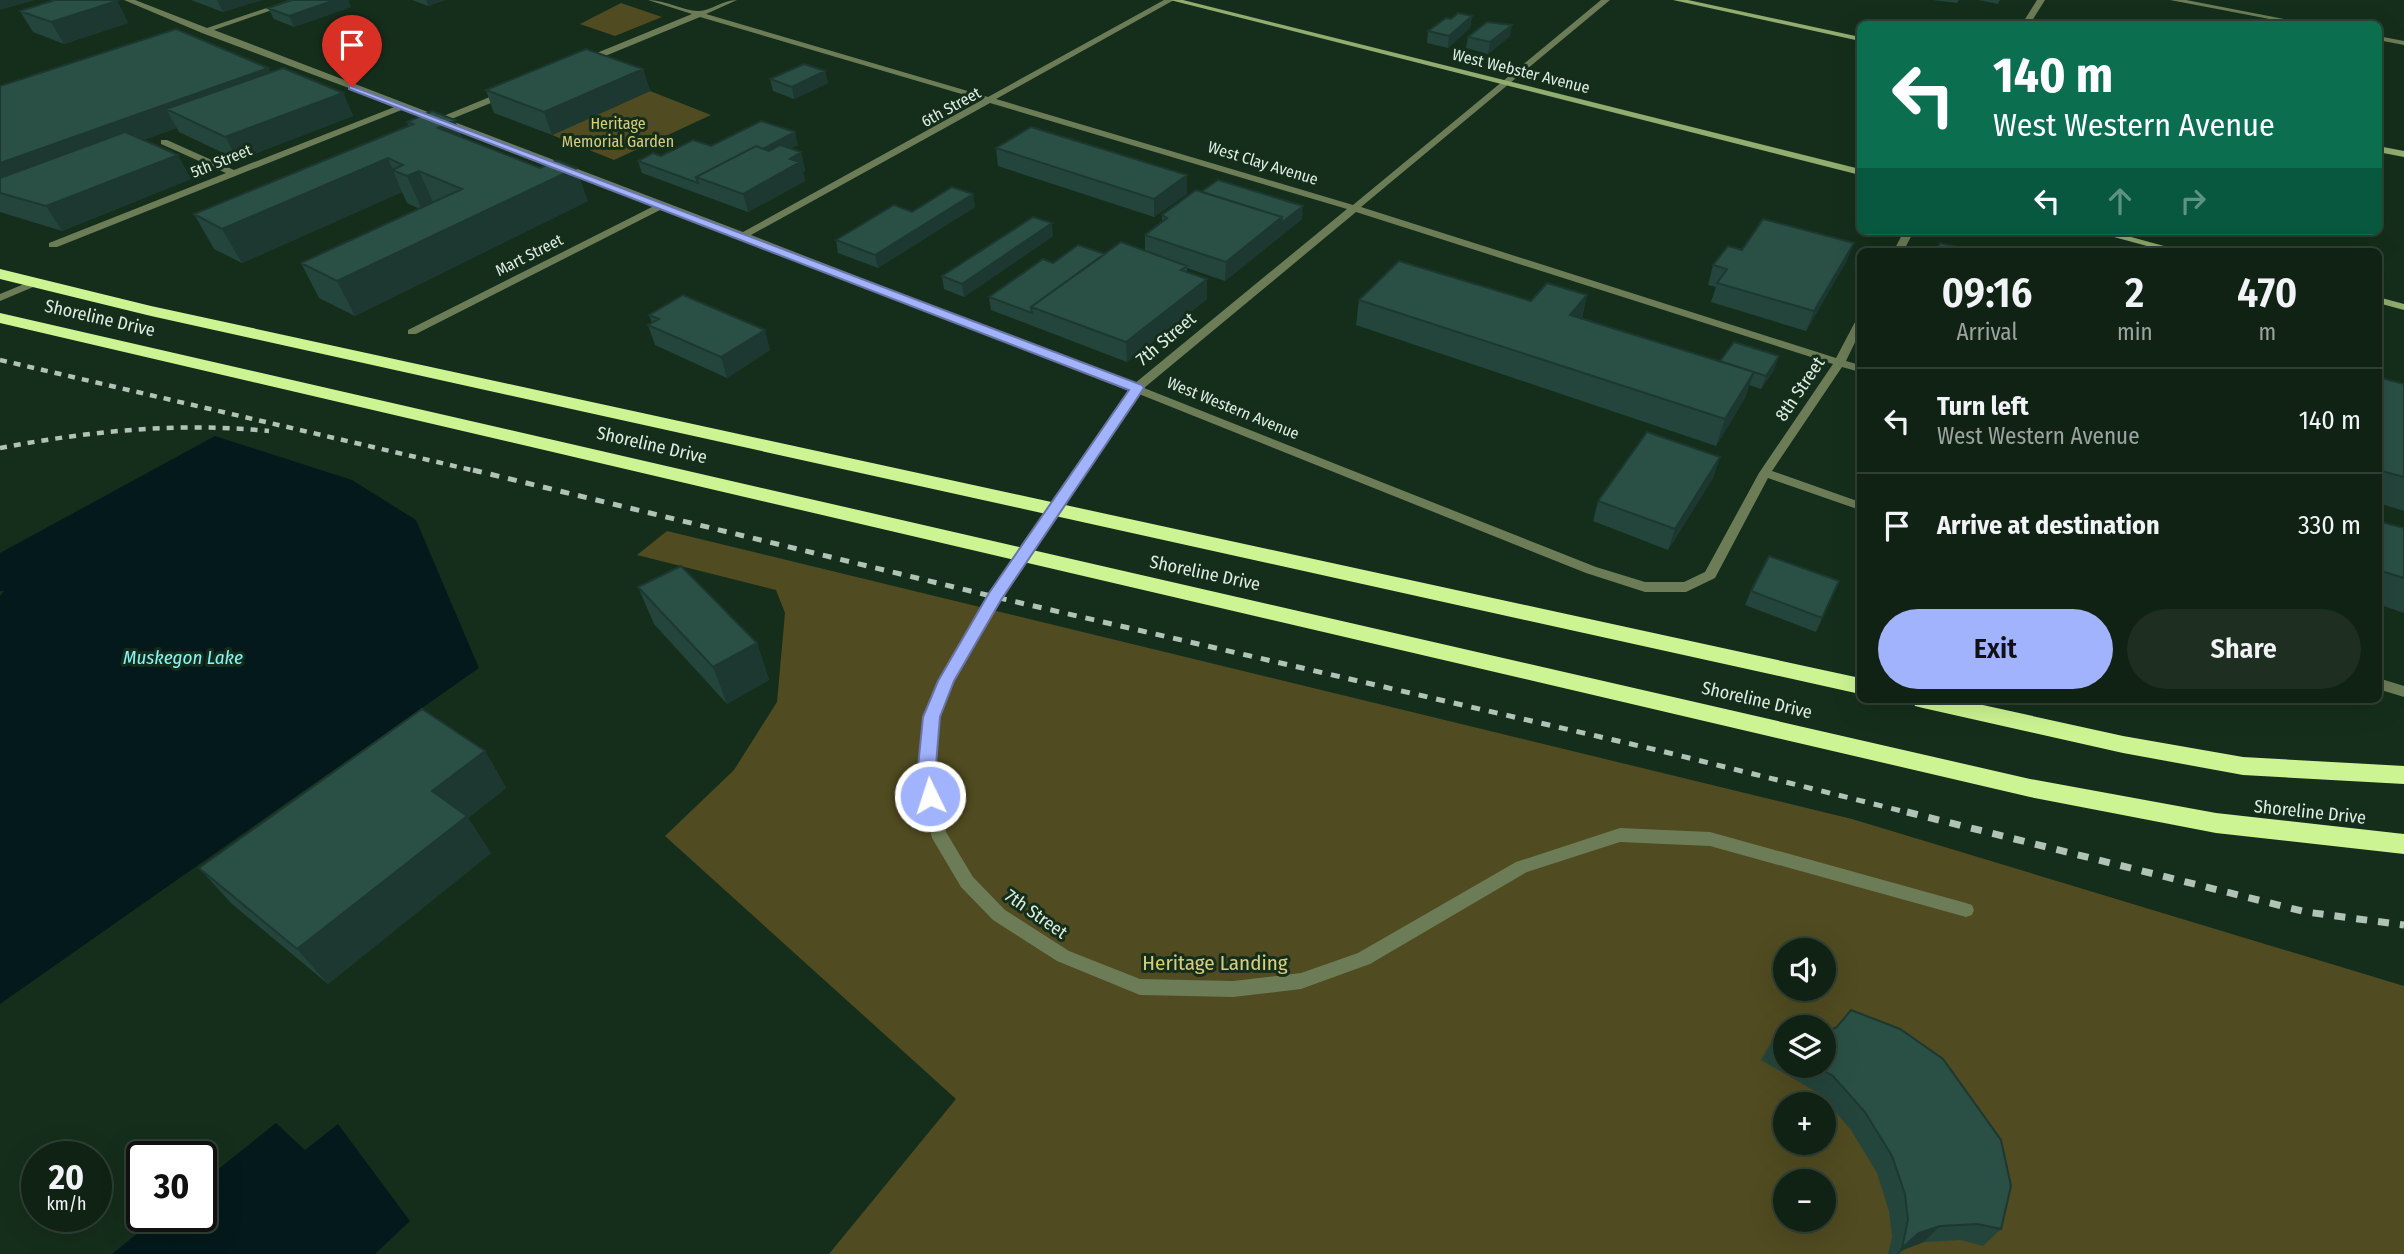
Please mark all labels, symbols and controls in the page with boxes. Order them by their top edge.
pin [322,15,382,87]
icon: arrive [333,26,371,64]
street label: West Webster Avenue [1450,45,1592,97]
text: 140 m [1993,46,2113,105]
icon: left [1878,49,1969,140]
street label: 6th Street [918,83,985,131]
text: West Western Avenue [1993,106,2275,144]
park label: Heritage Memorial Garden [562,114,674,151]
street label: West Clay Avenue [1206,137,1320,189]
street label: 5th Street [188,140,255,182]
icon: left [2028,182,2066,220]
icon: ahead [2101,182,2139,220]
icon: right [2174,182,2212,220]
street label: Mart Street [492,230,567,280]
text: 09:16 [1942,268,2032,318]
text: 2 [2125,268,2144,318]
text: 470 [2237,268,2297,318]
street label: Shoreline Drive [43,295,157,341]
street label: 7th Street [1132,308,1200,370]
text: Arrival [1956,318,2017,346]
text: min [2117,318,2153,346]
text: m [2258,318,2276,346]
street label: 8th Street [1771,353,1830,425]
street label: West Western Avenue [1164,373,1302,443]
text: Turn left [1937,391,2029,422]
icon: left [1878,402,1916,440]
text: 140 m [2299,405,2361,436]
street label: Shoreline Drive [595,422,709,468]
text: West Western Avenue [1937,422,2140,450]
icon: arrive [1878,507,1916,545]
text: Arrive at destination [1937,510,2160,541]
text: 330 m [2298,510,2361,541]
street label: Shoreline Drive [1148,551,1262,595]
button: Exit [1878,609,2113,689]
button: Share [2127,609,2361,689]
water label: Muskegon Lake [123,646,243,669]
street label: Shoreline Drive [1700,677,1814,723]
position arrow [893,759,967,833]
street label: Shoreline Drive [2253,795,2367,829]
street label: 7th Street [1001,885,1072,943]
map controls [1773,938,1836,1232]
button: sound [1773,938,1836,1001]
park label: Heritage Landing [1142,950,1288,976]
button: layers [1773,1015,1836,1078]
button: + [1773,1092,1836,1155]
speed limit sign: 30 [126,1141,217,1232]
text: 20 [49,1156,84,1198]
button: − [1773,1169,1836,1232]
text: km/h [46,1193,87,1215]

